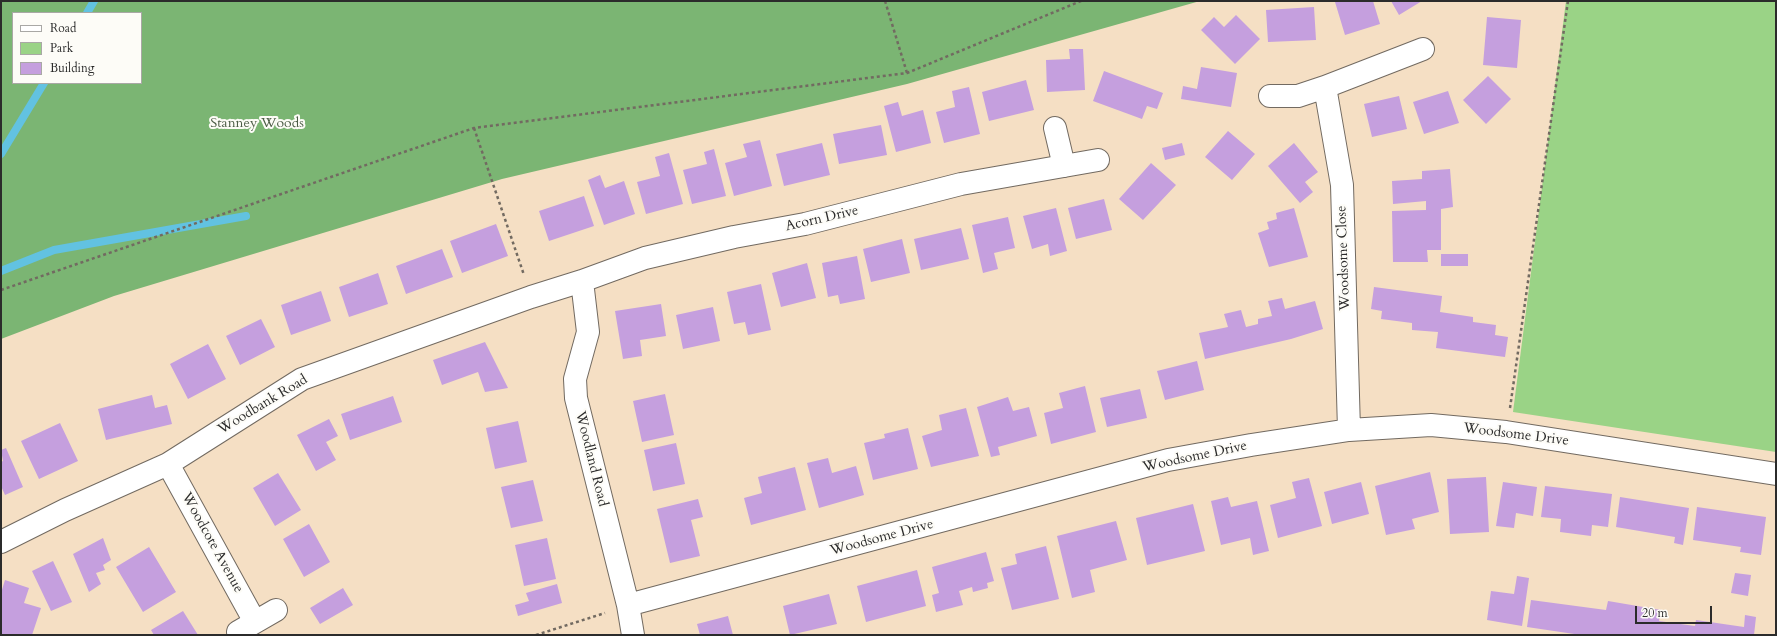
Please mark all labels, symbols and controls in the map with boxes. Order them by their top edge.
legend [12,12,142,84]
text: Road [50,20,76,36]
text: Park [50,40,73,56]
text: Building [50,60,94,76]
park label: Stanney Woods [210,116,304,132]
street label: Acorn Drive [784,202,860,236]
street label: Woodsome Close [1334,205,1354,311]
street label: Woodbank Road [215,372,311,438]
street label: Woodland Road [571,410,611,508]
street label: Woodsome Drive [1462,420,1570,450]
street label: Woodsome Drive [1141,438,1249,476]
street label: Woodcote Avenue [178,490,246,596]
street label: Woodsome Drive [829,516,935,560]
scale bar [1637,598,1714,624]
text: 20 m [1642,605,1668,621]

